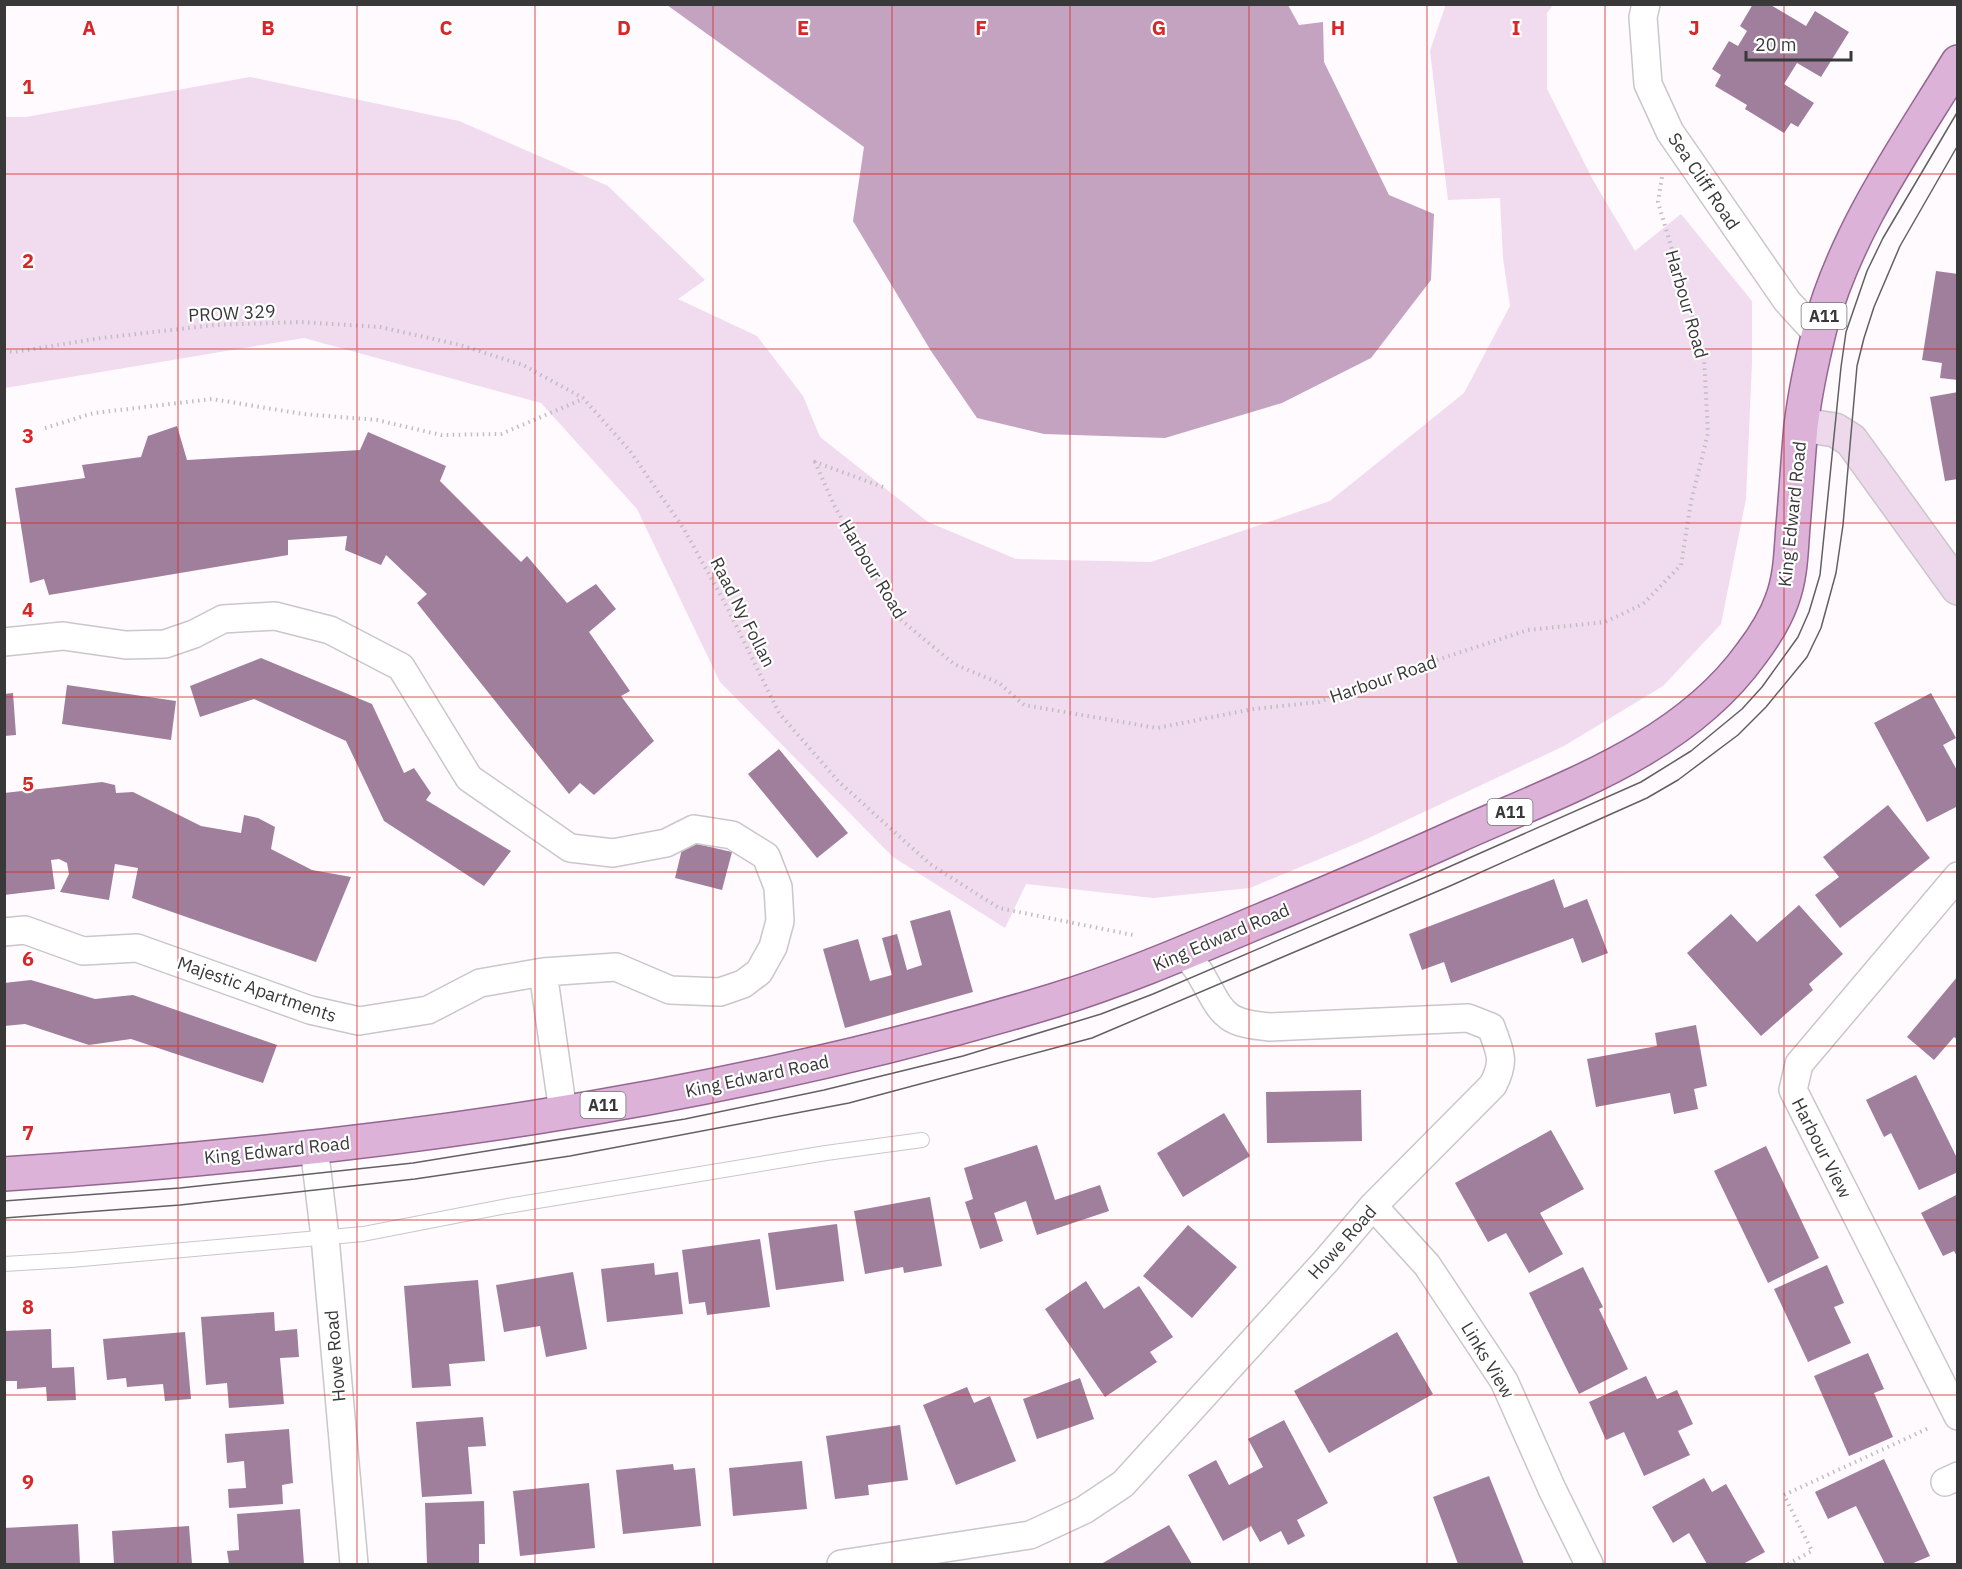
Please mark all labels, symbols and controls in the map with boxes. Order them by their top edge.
text: A [82,14,96,41]
text: B [261,14,275,41]
text: C [439,14,453,41]
text: D [617,14,631,41]
text: E [797,14,809,41]
text: F [975,14,987,41]
text: G [1152,14,1166,41]
text: H [1331,14,1345,41]
text: I [1512,14,1520,41]
text: J [1688,14,1700,41]
scale bar [1746,24,1851,62]
text: 20 m [1755,33,1797,56]
text: 1 [22,73,34,100]
street label: Sea Cliff Road [1663,128,1745,234]
text: 2 [22,247,34,274]
street label: Harbour Road [1661,247,1713,361]
street label: PROW 329 [188,299,276,327]
road number: A11 [1802,303,1846,329]
text: 3 [22,422,34,449]
street label: King Edward Road [1773,440,1811,588]
street label: Harbour Road [834,515,912,623]
street label: Raad Ny Follan [705,553,781,671]
text: 4 [22,596,34,623]
street label: Harbour Road [1326,650,1440,708]
text: 5 [22,770,34,797]
road number: A11 [1488,799,1532,825]
street label: King Edward Road [1149,898,1293,976]
text: 6 [22,945,34,972]
street label: Majestic Apartments [174,951,340,1027]
street label: King Edward Road [683,1050,831,1102]
road number: A11 [580,1092,626,1118]
street label: Harbour View [1787,1094,1857,1202]
text: 7 [22,1119,34,1146]
street label: King Edward Road [203,1131,351,1169]
street label: Howe Road [1303,1200,1381,1284]
text: 8 [22,1293,34,1320]
street label: Howe Road [320,1309,350,1403]
street label: Links View [1456,1318,1520,1403]
text: 9 [22,1468,34,1495]

